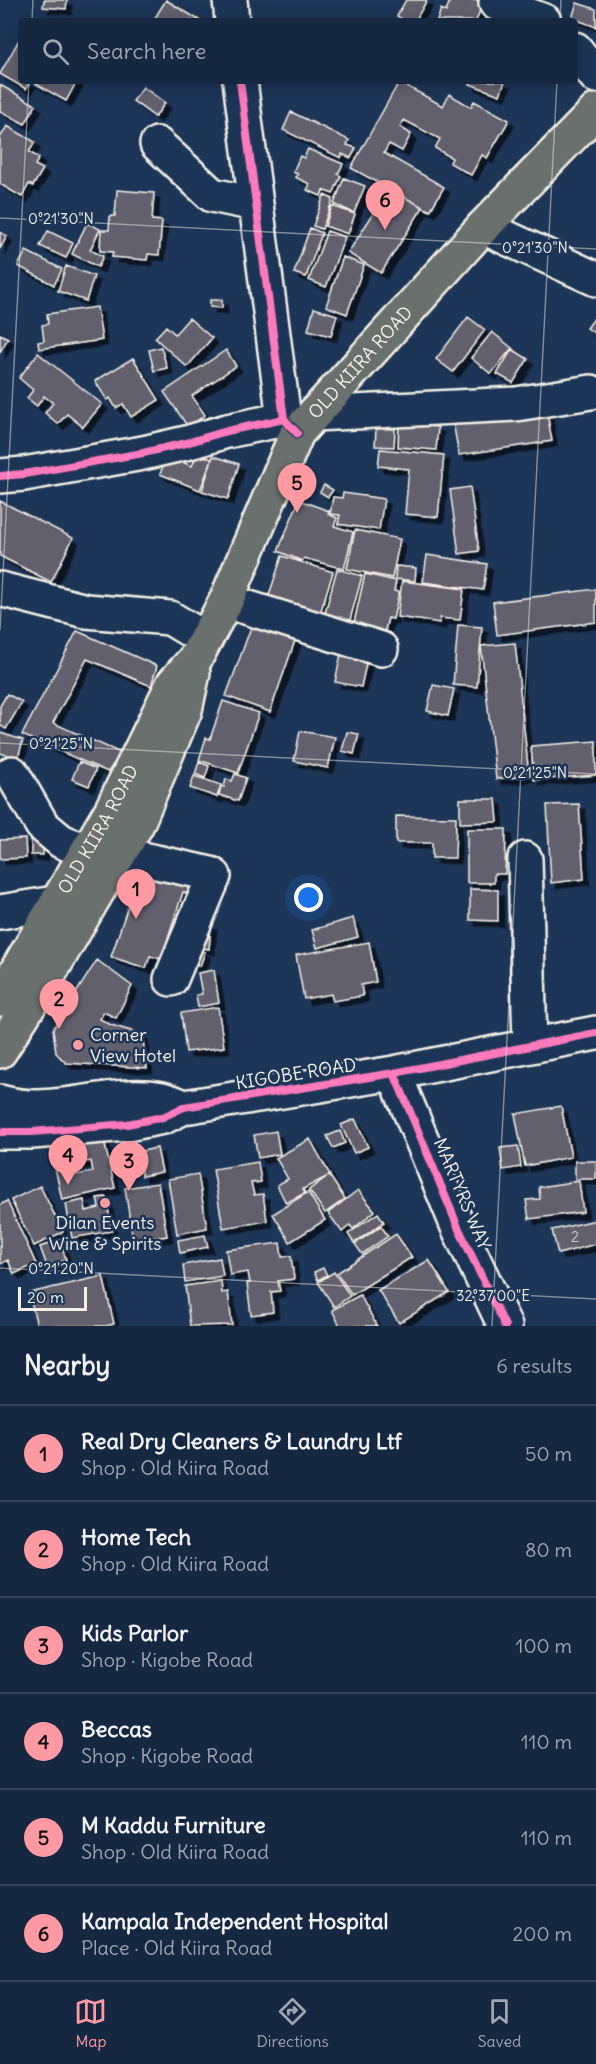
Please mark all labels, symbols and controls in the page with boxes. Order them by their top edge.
search box [18,18,578,84]
icon: search [39,35,72,68]
text: Search here [87,37,206,65]
pin: 6 [366,180,404,230]
text: 0°21'30"N [28,209,94,228]
text: 0°21'30"N [502,238,568,257]
street label: OLD KIIRA ROAD [303,301,417,424]
pin: 5 [278,464,316,513]
text: 0°21'25"N [29,734,93,753]
street label: OLD KIIRA ROAD [53,761,143,898]
text: 0°21'25"N [503,763,567,782]
pin: 1 [116,870,156,919]
your location [294,883,323,912]
pin: 2 [40,980,78,1029]
place label: Corner View Hotel [90,1023,176,1067]
marker: Corner View Hotel [71,1038,85,1052]
street label: KIGOBE ROAD [234,1053,358,1094]
street label: MARTYRS WAY [429,1135,496,1253]
pin: 4 [48,1136,88,1185]
pin: 3 [110,1142,148,1191]
marker: Dilan Events Wine & Spirits [98,1196,112,1210]
place label: Dilan Events Wine & Spirits [49,1211,161,1255]
house number: 2 [571,1227,579,1246]
text: 0°21'20"N [28,1259,94,1278]
scale bar [18,1284,87,1312]
text: 32°37'00"E [456,1286,530,1305]
text: 20 m [27,1287,64,1307]
text: Nearby [24,1349,110,1382]
text: 6 results [496,1353,572,1378]
text: Real Dry Cleaners & Laundry Ltf [81,1427,402,1455]
text: 1 [40,1441,47,1466]
text: 50 m [525,1441,572,1466]
text: Shop · Old Kiira Road [81,1455,269,1480]
text: Home Tech [81,1523,191,1551]
text: 2 [38,1537,49,1562]
text: 80 m [525,1537,572,1562]
text: Shop · Old Kiira Road [81,1551,269,1576]
text: Kids Parlor [81,1619,188,1647]
text: 3 [38,1633,49,1658]
text: 100 m [515,1633,572,1658]
text: Shop · Kigobe Road [81,1647,253,1672]
text: Beccas [81,1715,152,1743]
text: 4 [38,1729,49,1754]
text: 110 m [521,1729,572,1754]
text: Shop · Kigobe Road [81,1743,253,1768]
text: M Kaddu Furniture [81,1811,266,1839]
text: 5 [38,1825,49,1850]
text: 110 m [521,1825,572,1850]
text: Shop · Old Kiira Road [81,1839,269,1864]
text: Kampala Independent Hospital [81,1907,389,1935]
text: 6 [38,1921,49,1946]
text: 200 m [512,1921,572,1946]
text: Place · Old Kiira Road [81,1935,272,1960]
tab: Map [74,1995,107,2051]
tab: Directions [256,1995,329,2051]
tab: Saved [478,1995,522,2051]

